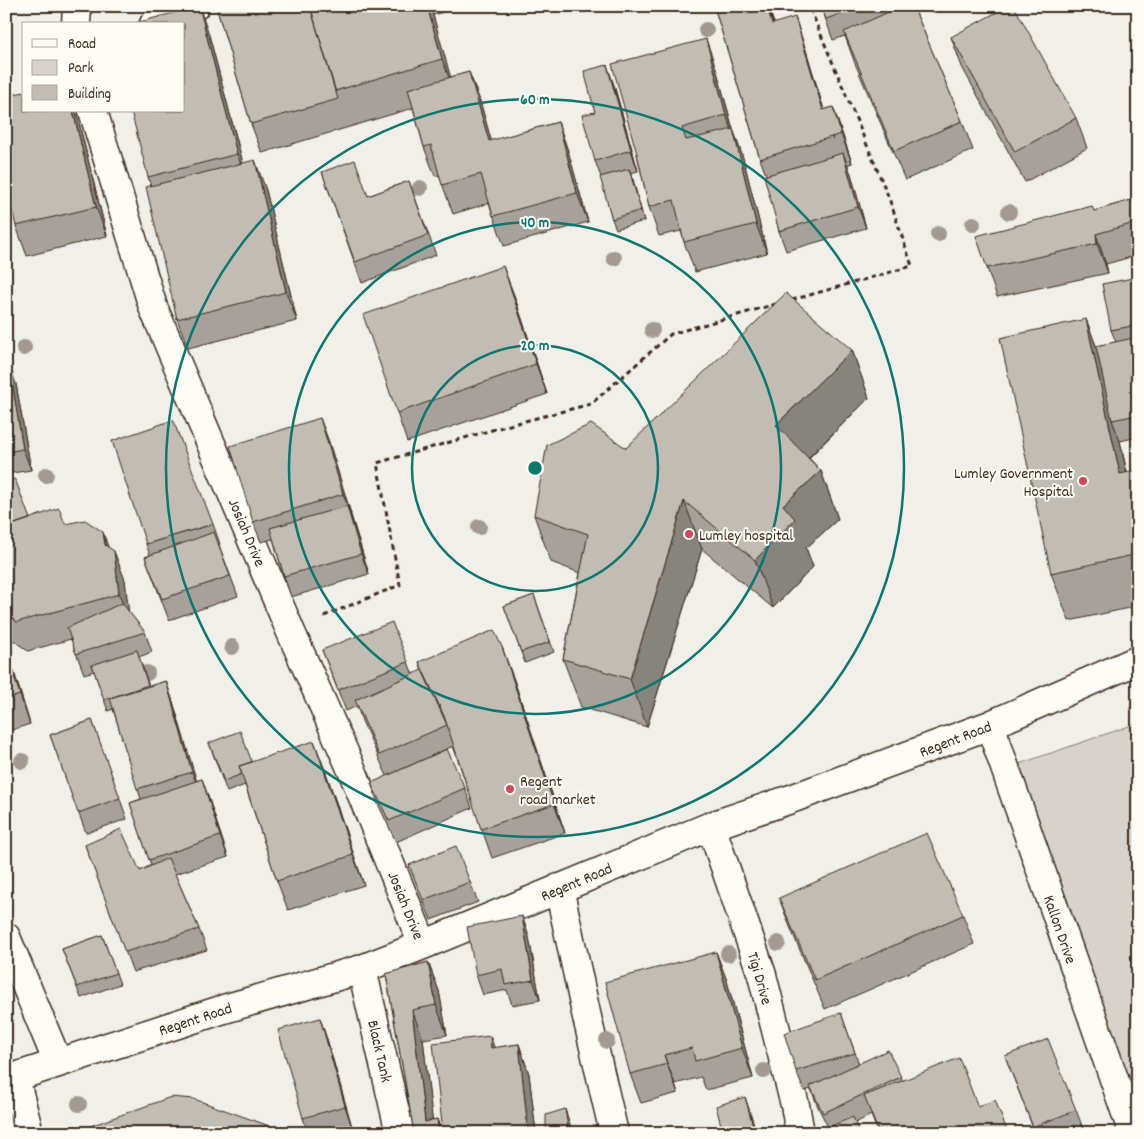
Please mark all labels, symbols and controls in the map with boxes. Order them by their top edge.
legend [22,22,185,112]
text: Road [68,34,96,56]
text: Park [68,58,94,80]
text: Building [68,84,111,106]
text: 60 m [520,90,550,112]
text: 40 m [521,213,549,235]
text: 20 m [521,336,549,358]
centre of rings [526,459,544,477]
place label: Lumley Government Hospital [954,463,1073,504]
marker: Lumley Government Hospital [1077,475,1089,487]
street label: Josiah Drive [221,495,270,571]
place label: Lumley hospital [699,525,793,548]
marker: Lumley hospital [683,528,695,540]
street label: Regent Road [916,716,995,765]
place label: Regent road market [520,771,596,812]
marker: Regent road market [504,783,516,795]
street label: Regent Road [538,858,616,909]
street label: Josiah Drive [381,868,429,944]
street label: Kallon Drive [1036,892,1081,967]
street label: Tigi Drive [740,950,777,1008]
street label: Regent Road [156,998,235,1043]
street label: Black Tank [360,1018,397,1085]

